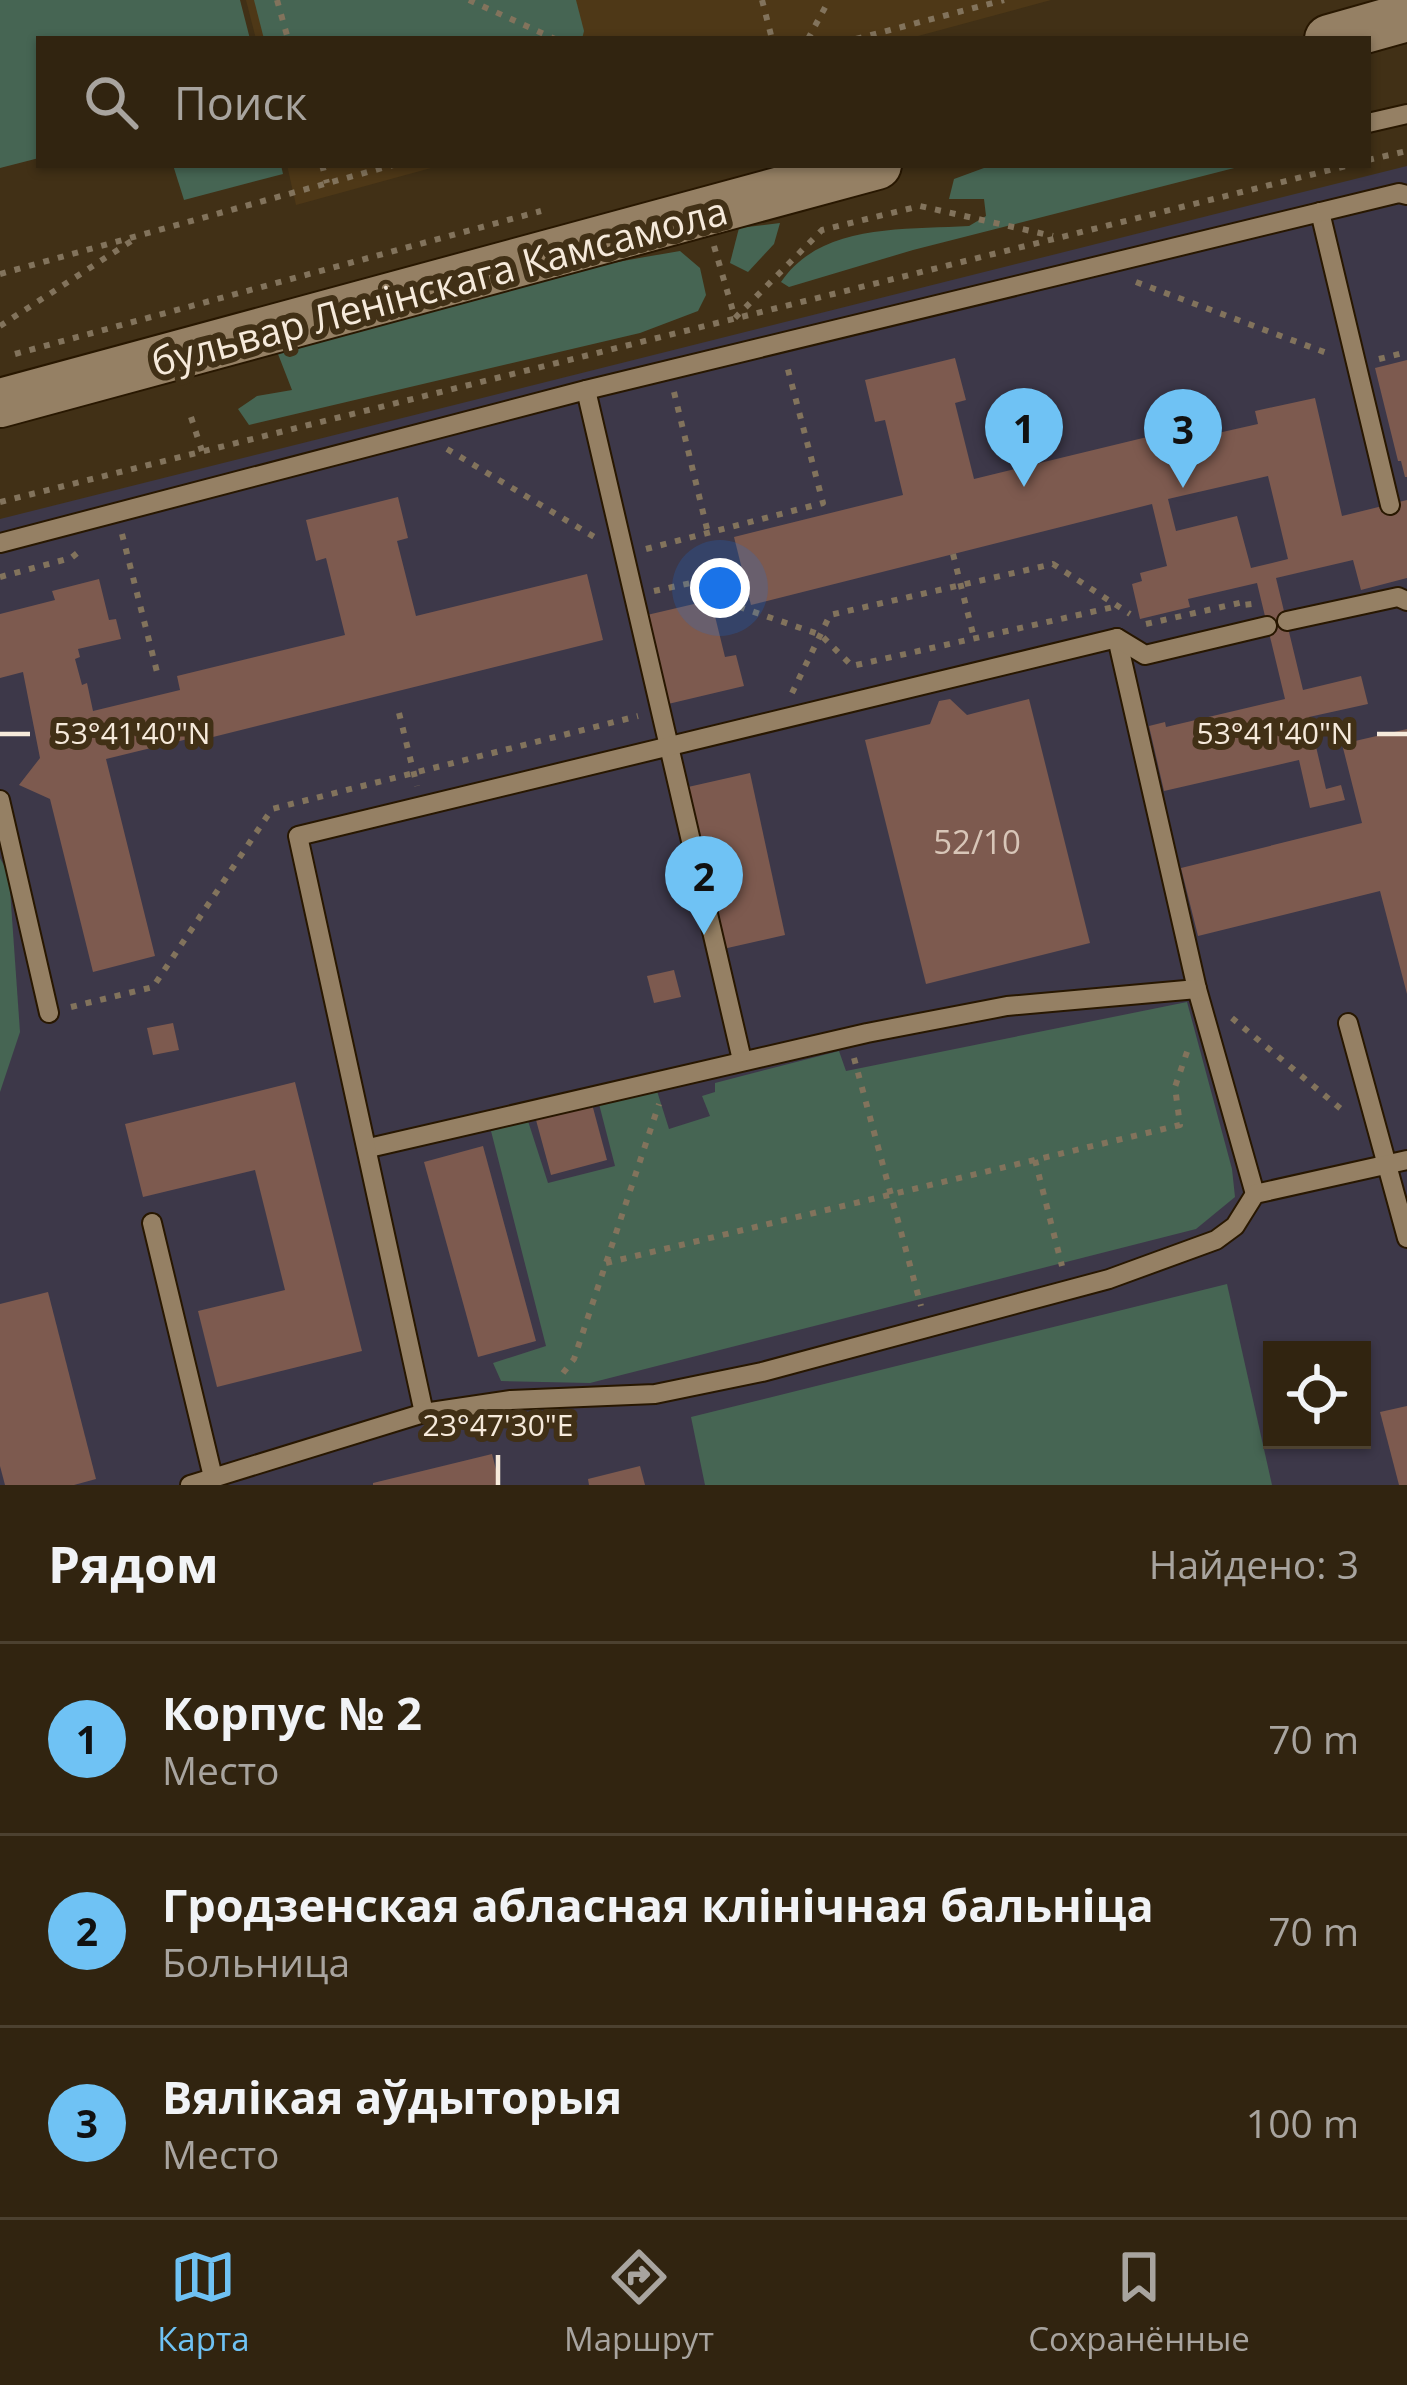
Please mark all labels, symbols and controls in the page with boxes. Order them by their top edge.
search box [36,36,1371,168]
icon: search [78,69,144,135]
text: Поиск [174,72,307,133]
street label: бульвар Ленінскага Камсамола [145,183,733,387]
pin: 1 [985,388,1063,487]
pin: 3 [1144,389,1222,488]
your location [690,558,750,618]
text: 53°41'40"N [54,712,210,753]
text: 53°41'40"N [1197,712,1353,753]
house number: 52/10 [933,819,1021,864]
pin: 2 [665,836,743,935]
map controls [1263,1341,1371,1449]
button: locate [1263,1341,1371,1449]
text: 23°47'30"E [423,1404,573,1445]
text: Рядом [48,1528,219,1598]
text: Найдено: 3 [1149,1537,1359,1590]
text: Корпус № 2 [162,1682,422,1743]
text: 1 [76,1712,98,1765]
text: 70 m [1268,1712,1359,1765]
text: Место [162,1743,279,1796]
text: Гродзенская абласная клінічная бальніца [162,1874,1154,1935]
text: 2 [76,1904,98,1957]
text: 70 m [1268,1904,1359,1957]
text: Больница [162,1935,350,1988]
text: Вялікая аўдыторыя [162,2066,622,2127]
text: 3 [76,2096,98,2149]
text: 100 m [1246,2096,1359,2149]
text: Место [162,2127,279,2180]
tab: Карта [157,2244,250,2361]
tab: Маршрут [564,2244,714,2361]
tab: Сохранённые [1028,2244,1250,2361]

